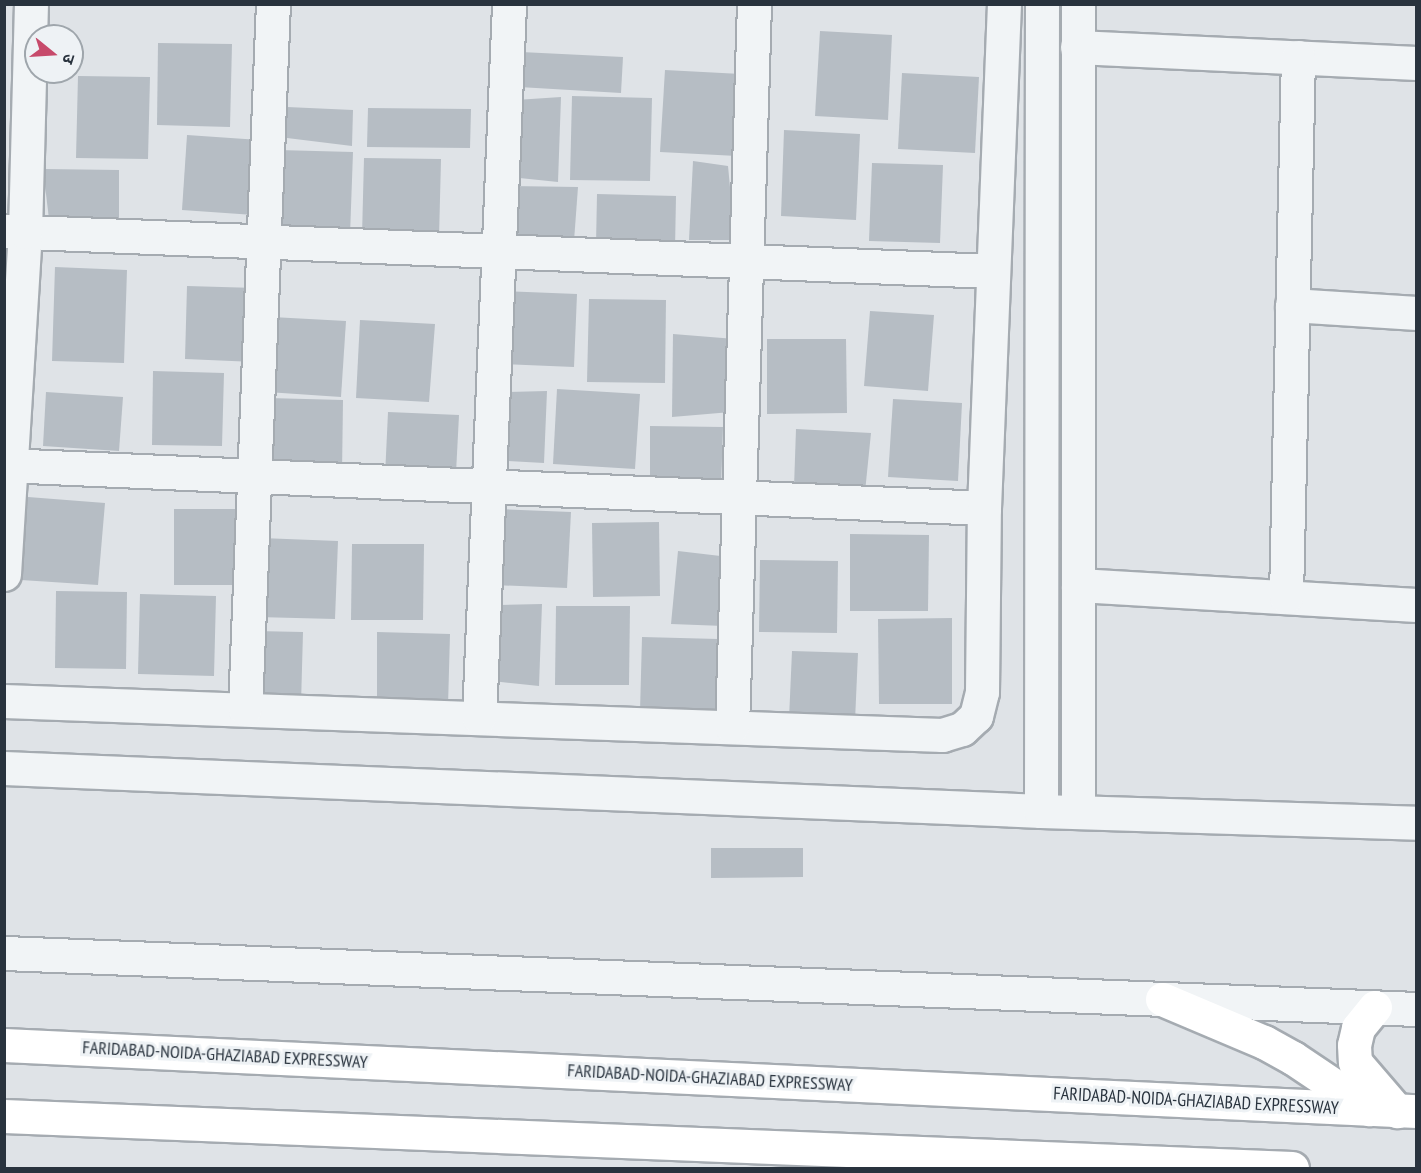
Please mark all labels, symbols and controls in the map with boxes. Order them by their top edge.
north arrow [24,24,84,84]
text: उ [58,51,80,66]
street label: FARIDABAD-NOIDA-GHAZIABAD EXPRESSWAY [82,1037,368,1073]
street label: FARIDABAD-NOIDA-GHAZIABAD EXPRESSWAY [567,1060,853,1096]
street label: FARIDABAD-NOIDA-GHAZIABAD EXPRESSWAY [1053,1083,1339,1119]

